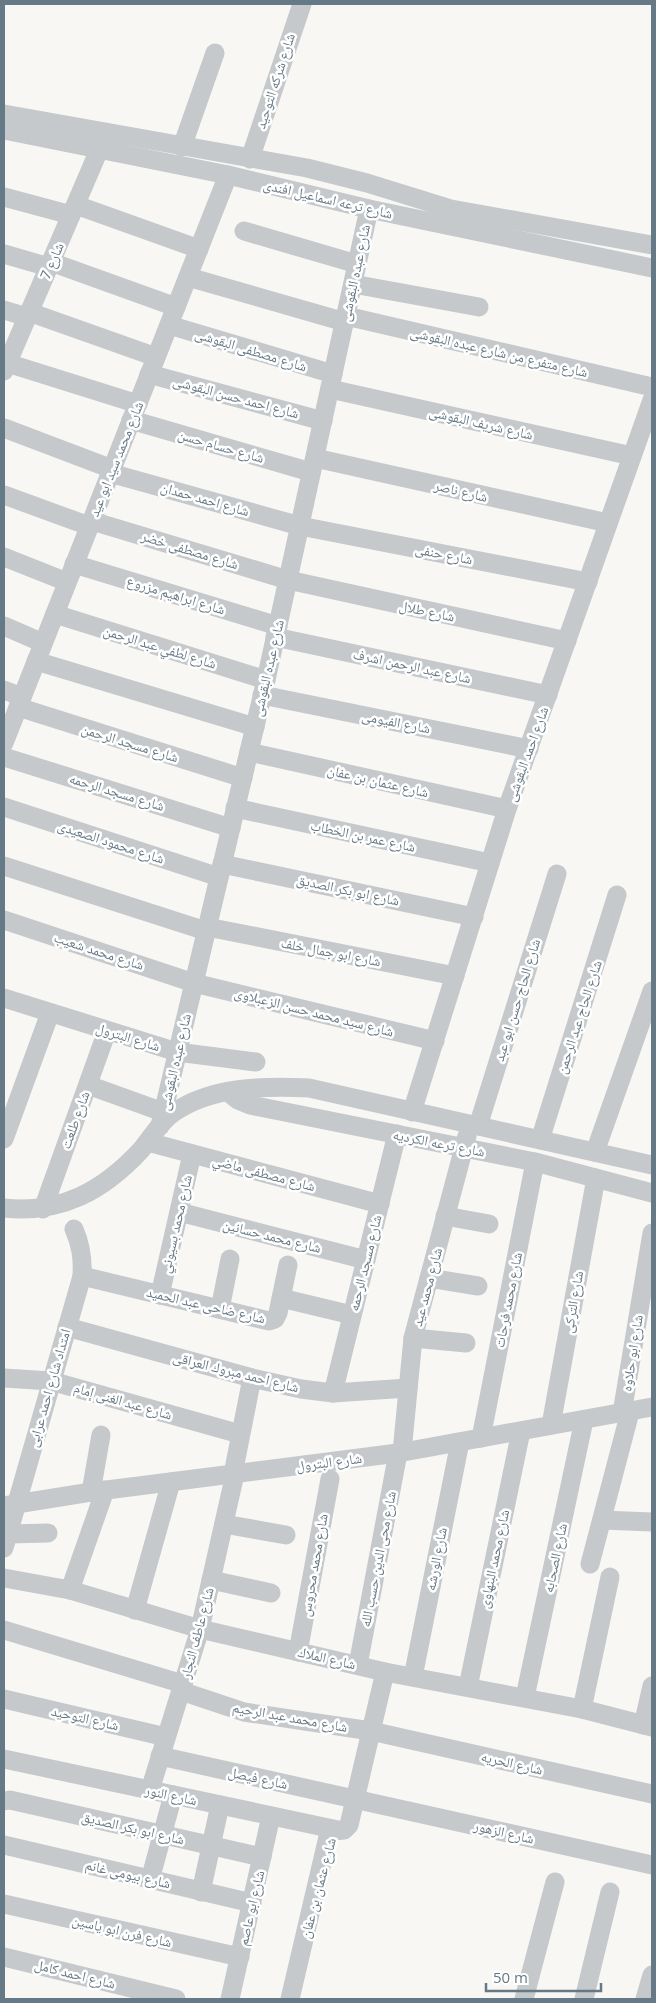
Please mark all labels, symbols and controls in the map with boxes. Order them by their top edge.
street label: شارع شركه التوحيد [250,31,300,131]
street label: شارع ترعه اسماعيل افندى [261,174,395,224]
street label: شارع عبده البقوشى [335,223,375,323]
street label: شارع 7 [35,239,69,283]
street label: شارع متفرع من شارع عبده البقوشى [408,322,590,382]
street label: شارع مصطفى البقوشى [193,323,309,377]
street label: شارع احمد حسن البقوشى [171,371,301,423]
street label: شارع محمد سيد ابو عيد [84,398,148,520]
street label: شارع شريف البقوشى [427,401,535,445]
street label: شارع حسام حسن [176,424,266,468]
street label: شارع ناصر [431,475,490,507]
street label: شارع احمد حمدان [158,477,252,521]
street label: شارع مصطفى خضر [138,525,241,574]
street label: شارع حنفى [413,539,475,569]
street label: شارع ابراهيم مزروع [124,571,228,619]
street label: شارع طلال [397,595,457,627]
street label: شارع عبده البقوشى [247,618,289,718]
street label: شارع لطفي عبد الرحمن [101,620,219,675]
street label: شارع عبد الرحمن اشرف [351,644,473,688]
street label: شارع احمد البقوشى [501,704,553,804]
street label: شارع الفيومى [360,706,432,738]
street label: شارع مسجد الرحمن [79,719,181,767]
street label: شارع عثمان بن عفان [325,760,431,802]
street label: شارع مسجد الرحمه [67,768,167,816]
street label: شارع محمود الصعيدى [55,815,167,869]
street label: شارع عمر بن الخطاب [309,815,417,857]
street label: شارع ابو بكر الصديق [295,869,401,911]
street label: شارع محمد شعيب [51,927,147,975]
street label: شارع ابو جمال خلف [279,932,383,972]
street label: شارع الحاج حسن ابو عبد [489,936,545,1064]
street label: شارع الحاج عبد الرحمن [551,958,607,1076]
street label: شارع سيد محمد حسن الزعبلاوى [232,983,396,1041]
street label: شارع عبده البقوشى [154,1012,196,1112]
street label: شارع البترول [93,1018,163,1056]
street label: شارع طلعت [55,1088,95,1152]
street label: شارع ترعه الكرديه [391,1124,487,1162]
street label: شارع مصطفى ماضي [210,1150,318,1198]
street label: شارع محمد بسيوني [155,1173,199,1275]
street label: شارع مسجد الرحمه [343,1213,387,1313]
street label: شارع محمد حسانين [221,1214,323,1258]
street label: شارع محمد عيد [407,1245,447,1329]
street label: شارع محمد فرحات [489,1251,527,1349]
street label: شارع التركى [558,1269,588,1335]
street label: شارع ضاحى عبد الحميد [145,1282,267,1328]
street label: شارع ابو حلاوه [616,1313,648,1393]
street label: امتداد شارع احمد عرابى [23,1326,75,1450]
street label: شارع احمد مبروك العراقى [171,1347,301,1397]
street label: شارع عبد الغنى إمام [72,1377,174,1425]
street label: شارع البترول [295,1448,363,1476]
street label: شارع محى الدين حسب الله [355,1489,401,1629]
street label: شارع محمد البنهاوى [474,1508,514,1610]
street label: شارع محمد محروس [295,1512,333,1618]
street label: شارع الصحابه [538,1521,572,1595]
street label: شارع الورشه [420,1526,452,1592]
street label: شارع عاطف النجار [175,1585,219,1682]
street label: شارع الملاك [296,1642,358,1674]
street label: شارع محمد عبد الرحيم [231,1697,349,1737]
street label: شارع التوحيد [49,1701,121,1735]
street label: شارع الحريه [479,1746,545,1780]
street label: شارع فيصل [226,1762,290,1794]
street label: شارع النور [142,1780,199,1810]
street label: شارع ابو بكر الصديق [80,1806,186,1850]
street label: شارع الزهور [471,1815,536,1849]
street label: شارع عثمان بن عفان [295,1835,341,1941]
street label: شارع بيومى غانم [83,1854,173,1894]
street label: شارع ابو عاصم [233,1868,269,1948]
street label: شارع فرن ابو ياسين [70,1910,174,1952]
street label: شارع احمد كامل [33,1954,117,1994]
scale bar [486,1960,601,1992]
text: 50 m [493,1967,528,1987]

